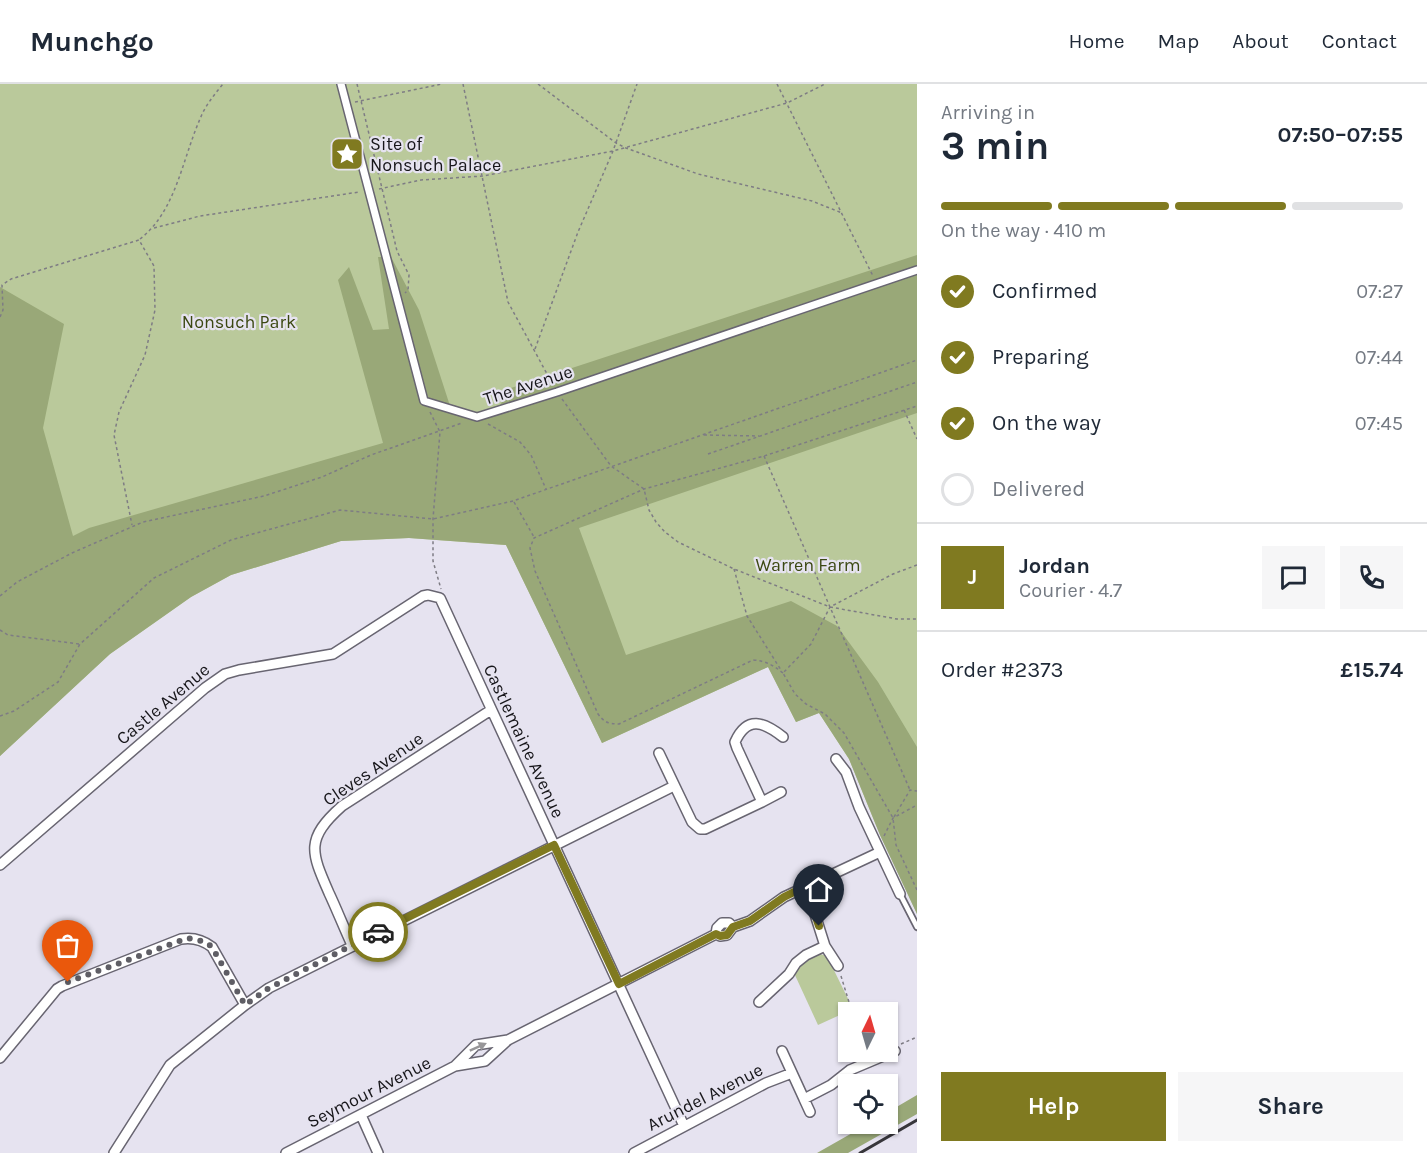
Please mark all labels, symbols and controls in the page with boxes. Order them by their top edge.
text: Munchgo [30,25,154,58]
text: Home [1069,29,1125,53]
text: Map [1158,29,1199,53]
text: About [1232,29,1289,53]
text: Contact [1322,29,1397,53]
text: Arriving in [941,101,1035,124]
text: 07:50–07:55 [1278,122,1403,148]
text: 3 min [941,123,1049,169]
place label: Site of Nonsuch Palace [370,133,501,176]
place icon: Site of Nonsuch Palace [329,136,365,172]
text: On the way · 410 m [941,219,1106,242]
icon: check [941,275,974,308]
text: Confirmed [992,278,1098,304]
text: 07:27 [1356,280,1403,303]
park label: Nonsuch Park [182,311,296,333]
icon: check [941,341,974,374]
text: Preparing [992,344,1089,370]
text: 07:44 [1355,346,1403,369]
street label: The Avenue [481,360,575,410]
icon: check [941,407,974,440]
text: On the way [992,410,1101,436]
text: 07:45 [1355,412,1403,435]
text: Delivered [992,476,1085,502]
button: chat [1262,546,1325,609]
button: phone [1340,546,1403,609]
text: Jordan [1019,553,1090,579]
park label: Warren Farm [755,554,861,576]
text: J [968,564,977,590]
text: Courier · 4.7 [1019,579,1122,602]
text: Order #2373 [941,657,1063,683]
text: £15.74 [1340,657,1403,683]
street label: Castle Avenue [112,659,214,749]
street label: Castlemaine Avenue [479,661,569,821]
street label: Cleves Avenue [319,727,427,811]
pin [793,864,844,926]
icon: home [802,873,835,906]
courier [348,902,408,962]
icon: car [362,916,395,949]
pin [42,920,93,982]
icon: bag [51,929,84,962]
north arrow [838,1002,898,1062]
map controls [838,1002,898,1134]
one-way arrow [469,1042,487,1052]
street label: Seymour Avenue [303,1051,435,1133]
street label: Arundel Avenue [643,1058,767,1136]
button: Help [941,1072,1166,1141]
button: Share [1178,1072,1403,1141]
button: locate [838,1074,898,1134]

